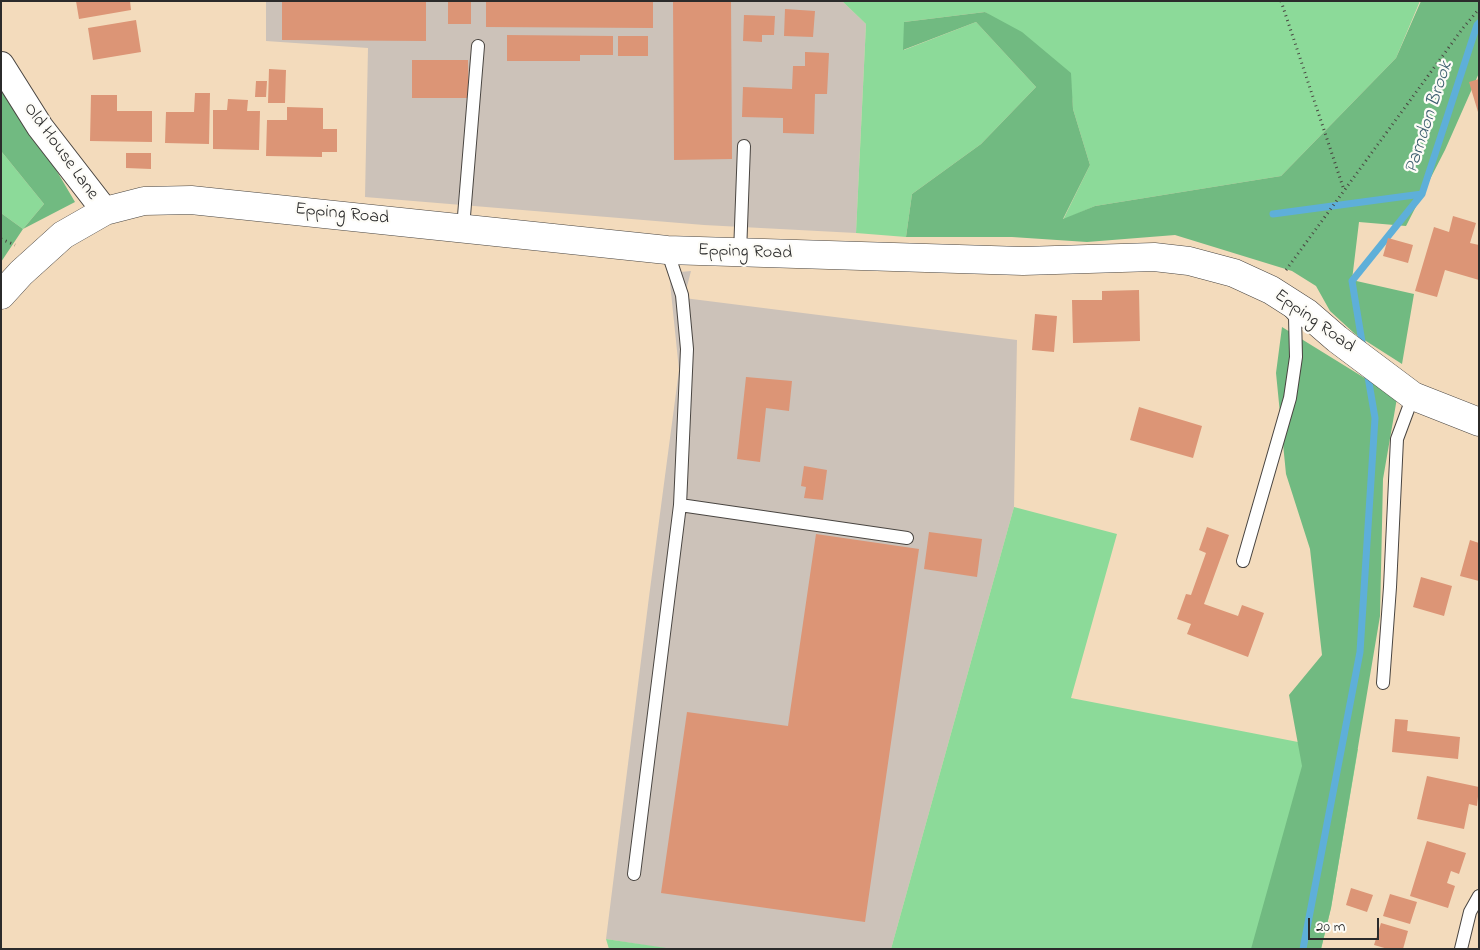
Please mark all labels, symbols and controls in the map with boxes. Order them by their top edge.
water label: Parndon Brook [1401,59,1459,177]
street label: Old House Lane [18,99,102,205]
street label: Epping Road [294,199,390,231]
street label: Epping Road [697,241,793,265]
street label: Epping Road [1269,286,1359,358]
scale bar [1310,908,1381,940]
text: 20 m [1316,916,1345,938]

